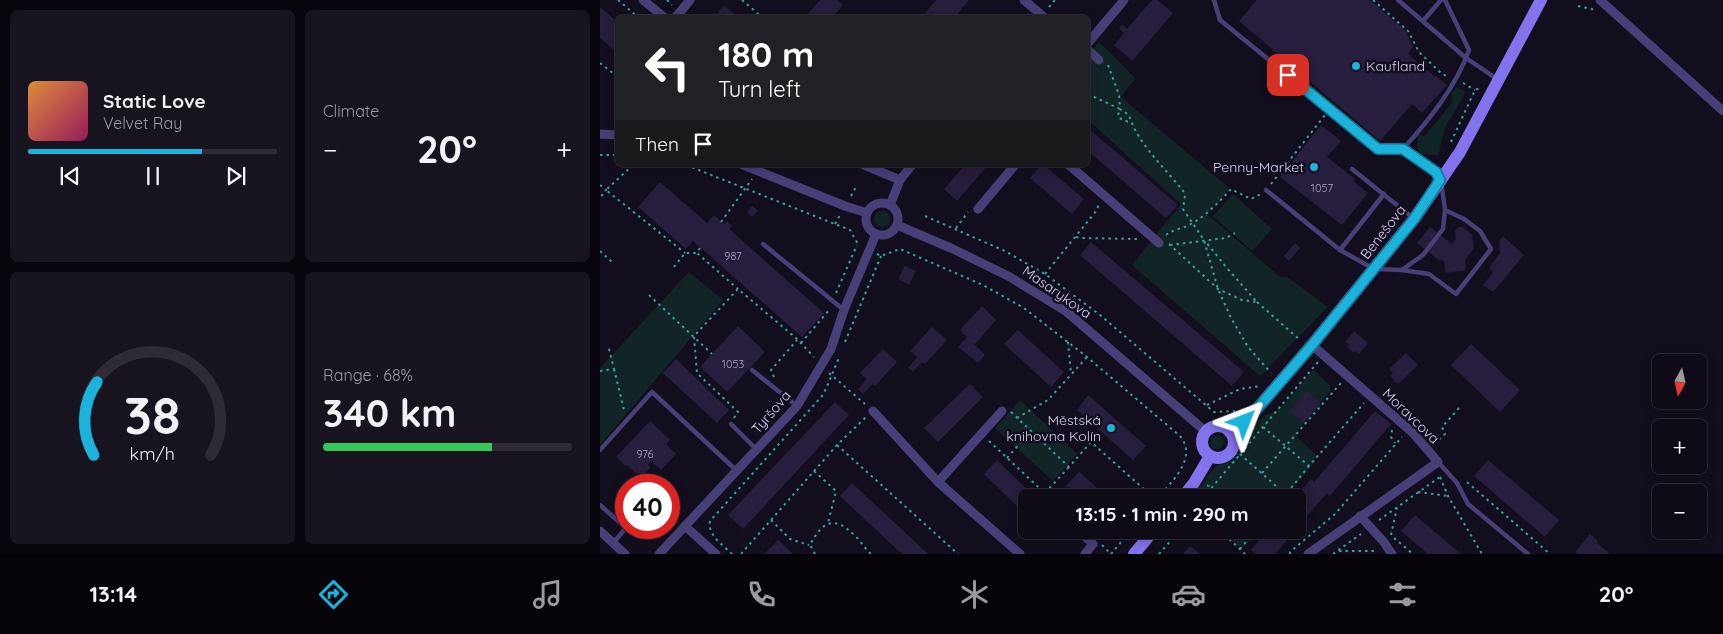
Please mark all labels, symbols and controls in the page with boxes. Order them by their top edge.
text: 180 m [718,32,814,76]
icon: left [635,35,700,100]
pin [1267,54,1309,96]
place label: Kaufland [1366,57,1425,75]
marker: Kaufland [1350,60,1362,72]
icon: arrive [1274,61,1302,89]
text: Turn left [718,75,801,103]
text: Static Love [103,89,206,113]
text: Climate [323,101,379,121]
text: Velvet Ray [103,113,182,133]
text: 20° [417,125,477,173]
icon: arrive [689,130,717,158]
text: − [323,132,338,167]
text: + [556,132,572,167]
text: Then [635,132,679,156]
place label: Penny-Market [1213,158,1304,176]
marker: Penny-Market [1308,161,1320,173]
icon: previous [56,162,84,190]
icon: pause [139,162,167,190]
icon: next [222,162,250,190]
house number: 1057 [1311,181,1333,195]
street label: Benešova [1356,201,1410,263]
house number: 987 [724,249,742,263]
street label: Masarykova [1019,262,1095,322]
north arrow [1652,354,1708,409]
map controls [1652,354,1707,539]
house number: 1053 [722,357,744,371]
text: Range · 68% [323,365,413,385]
text: 38 [124,382,181,447]
street label: Moravcova [1379,384,1443,448]
street label: Tyršova [747,387,795,437]
text: 340 km [323,389,456,437]
position arrow [1217,395,1269,447]
place label: Městská knihovna Kolín [1006,411,1101,445]
button: + [1652,419,1707,474]
marker: Městská knihovna Kolín [1105,422,1117,434]
text: km/h [130,442,175,464]
house number: 976 [636,447,654,461]
speed limit sign: 40 [615,474,680,539]
button: − [1652,484,1707,539]
text: 13:15 · 1 min · 290 m [1076,502,1248,526]
icon: directions [316,577,351,612]
icon: music [530,577,565,612]
icon: phone [744,577,779,612]
icon: climate [957,577,992,612]
icon: car [1171,577,1206,612]
icon: filters [1385,577,1420,612]
text: 13:14 [89,580,137,608]
text: 20° [1599,580,1634,608]

